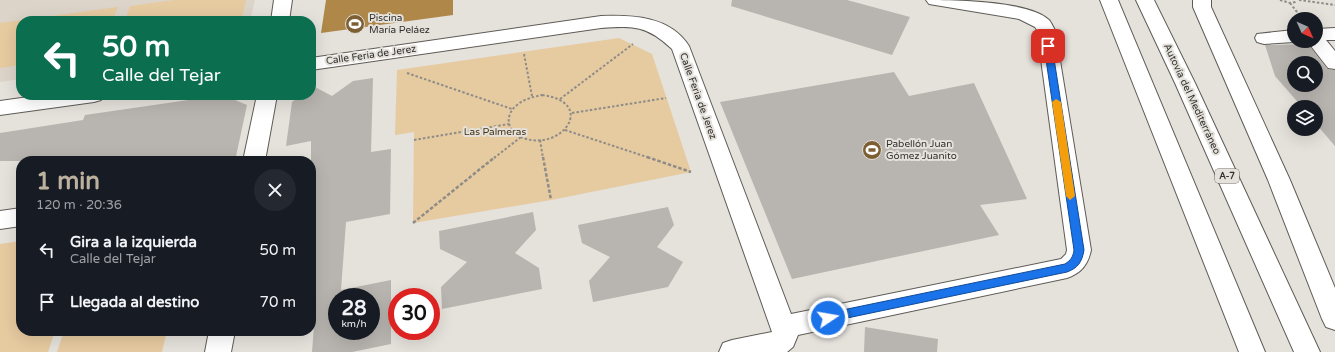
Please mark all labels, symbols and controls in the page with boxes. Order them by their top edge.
place label: Piscina María Peláez [369,12,430,36]
north arrow [1287,12,1323,48]
map controls [1287,12,1323,136]
sports icon: Piscina María Peláez [344,13,366,35]
pin [1031,29,1065,63]
text: 50 m [102,30,170,64]
icon: left [36,32,88,84]
icon: arrive [1037,35,1059,57]
street label: Autovía del Mediterráneo [1161,42,1223,156]
street label: Calle Feria de Jerez [325,43,417,67]
street label: Calle Feria de Jerez [677,51,719,141]
button: search [1287,56,1323,92]
text: Calle del Tejar [102,64,221,86]
button: layers [1287,100,1323,136]
park label: Las Palmeras [464,126,526,138]
place label: Pabellón Juan Gómez Juanito [886,138,957,162]
sports icon: Pabellón Juan Gómez Juanito [861,139,883,161]
text: 1 min [36,167,100,196]
button: close [254,169,296,211]
road number: A-7 [1215,169,1239,183]
text: 120 m · 20:36 [36,197,122,213]
text: Gira a la izquierda [70,233,197,251]
icon: left [36,239,58,261]
text: 50 m [259,241,296,259]
text: Calle del Tejar [70,251,156,267]
speed limit sign: 30 [388,288,440,340]
icon: arrive [36,291,58,313]
text: Llegada al destino [70,293,199,311]
text: 70 m [259,293,296,311]
text: 28 [341,297,367,321]
position arrow [807,297,849,339]
text: km/h [341,318,367,330]

